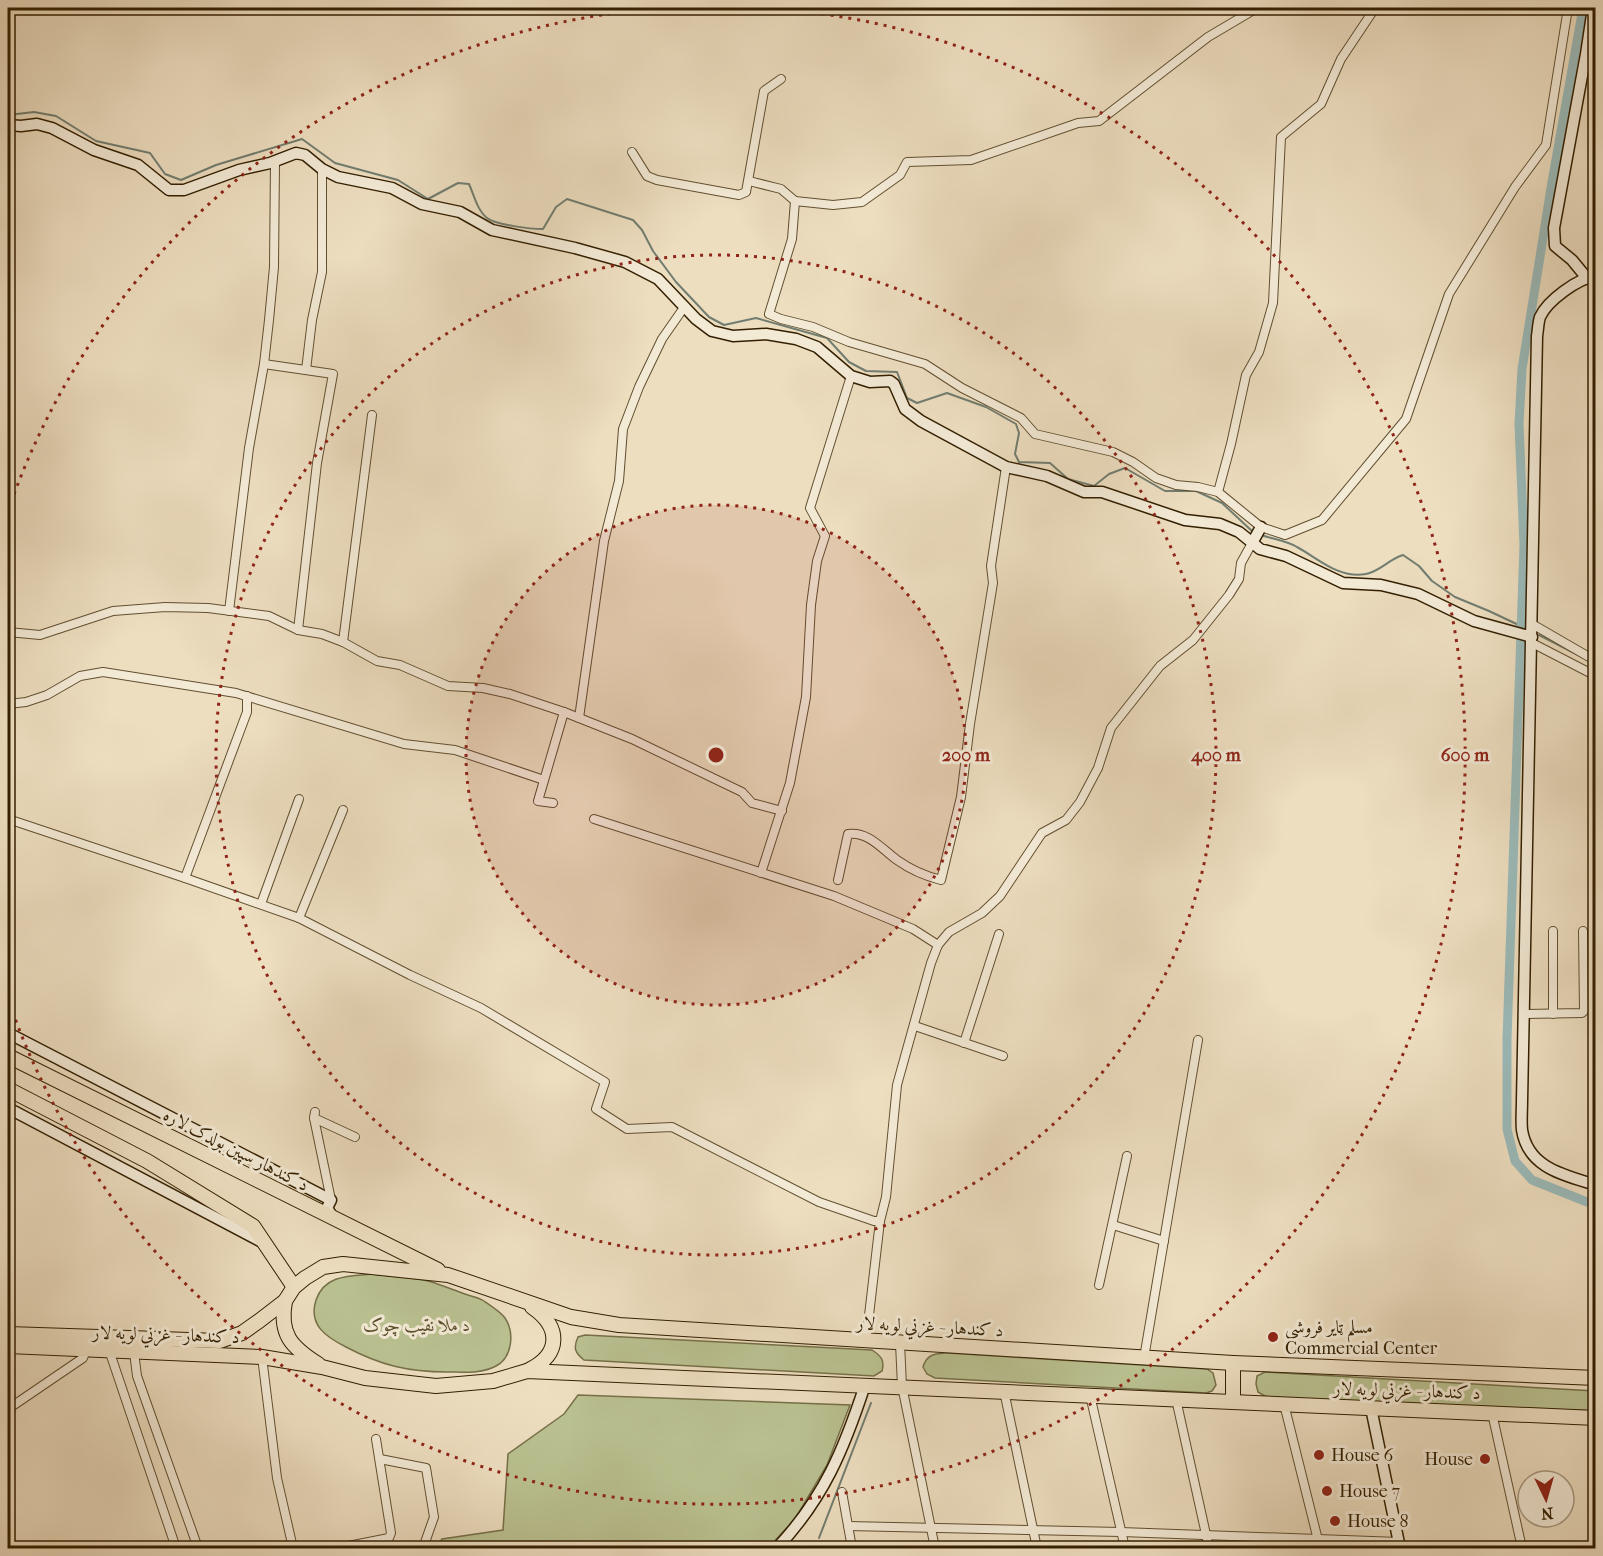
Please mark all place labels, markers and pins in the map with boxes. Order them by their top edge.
centre of rings [706,745,726,765]
place label: مسلم ټایر فروشي Commercial Center [1285,1317,1438,1359]
marker: مسلم ټایر فروشي Commercial Center [1266,1330,1280,1344]
place label: House 6 [1331,1445,1394,1466]
marker: House 6 [1312,1448,1326,1462]
place label: House [1424,1449,1473,1470]
marker: House [1478,1452,1492,1466]
place label: House 7 [1339,1481,1401,1502]
marker: House 7 [1320,1484,1334,1498]
place label: House 8 [1347,1511,1409,1532]
marker: House 8 [1328,1514,1342,1528]

